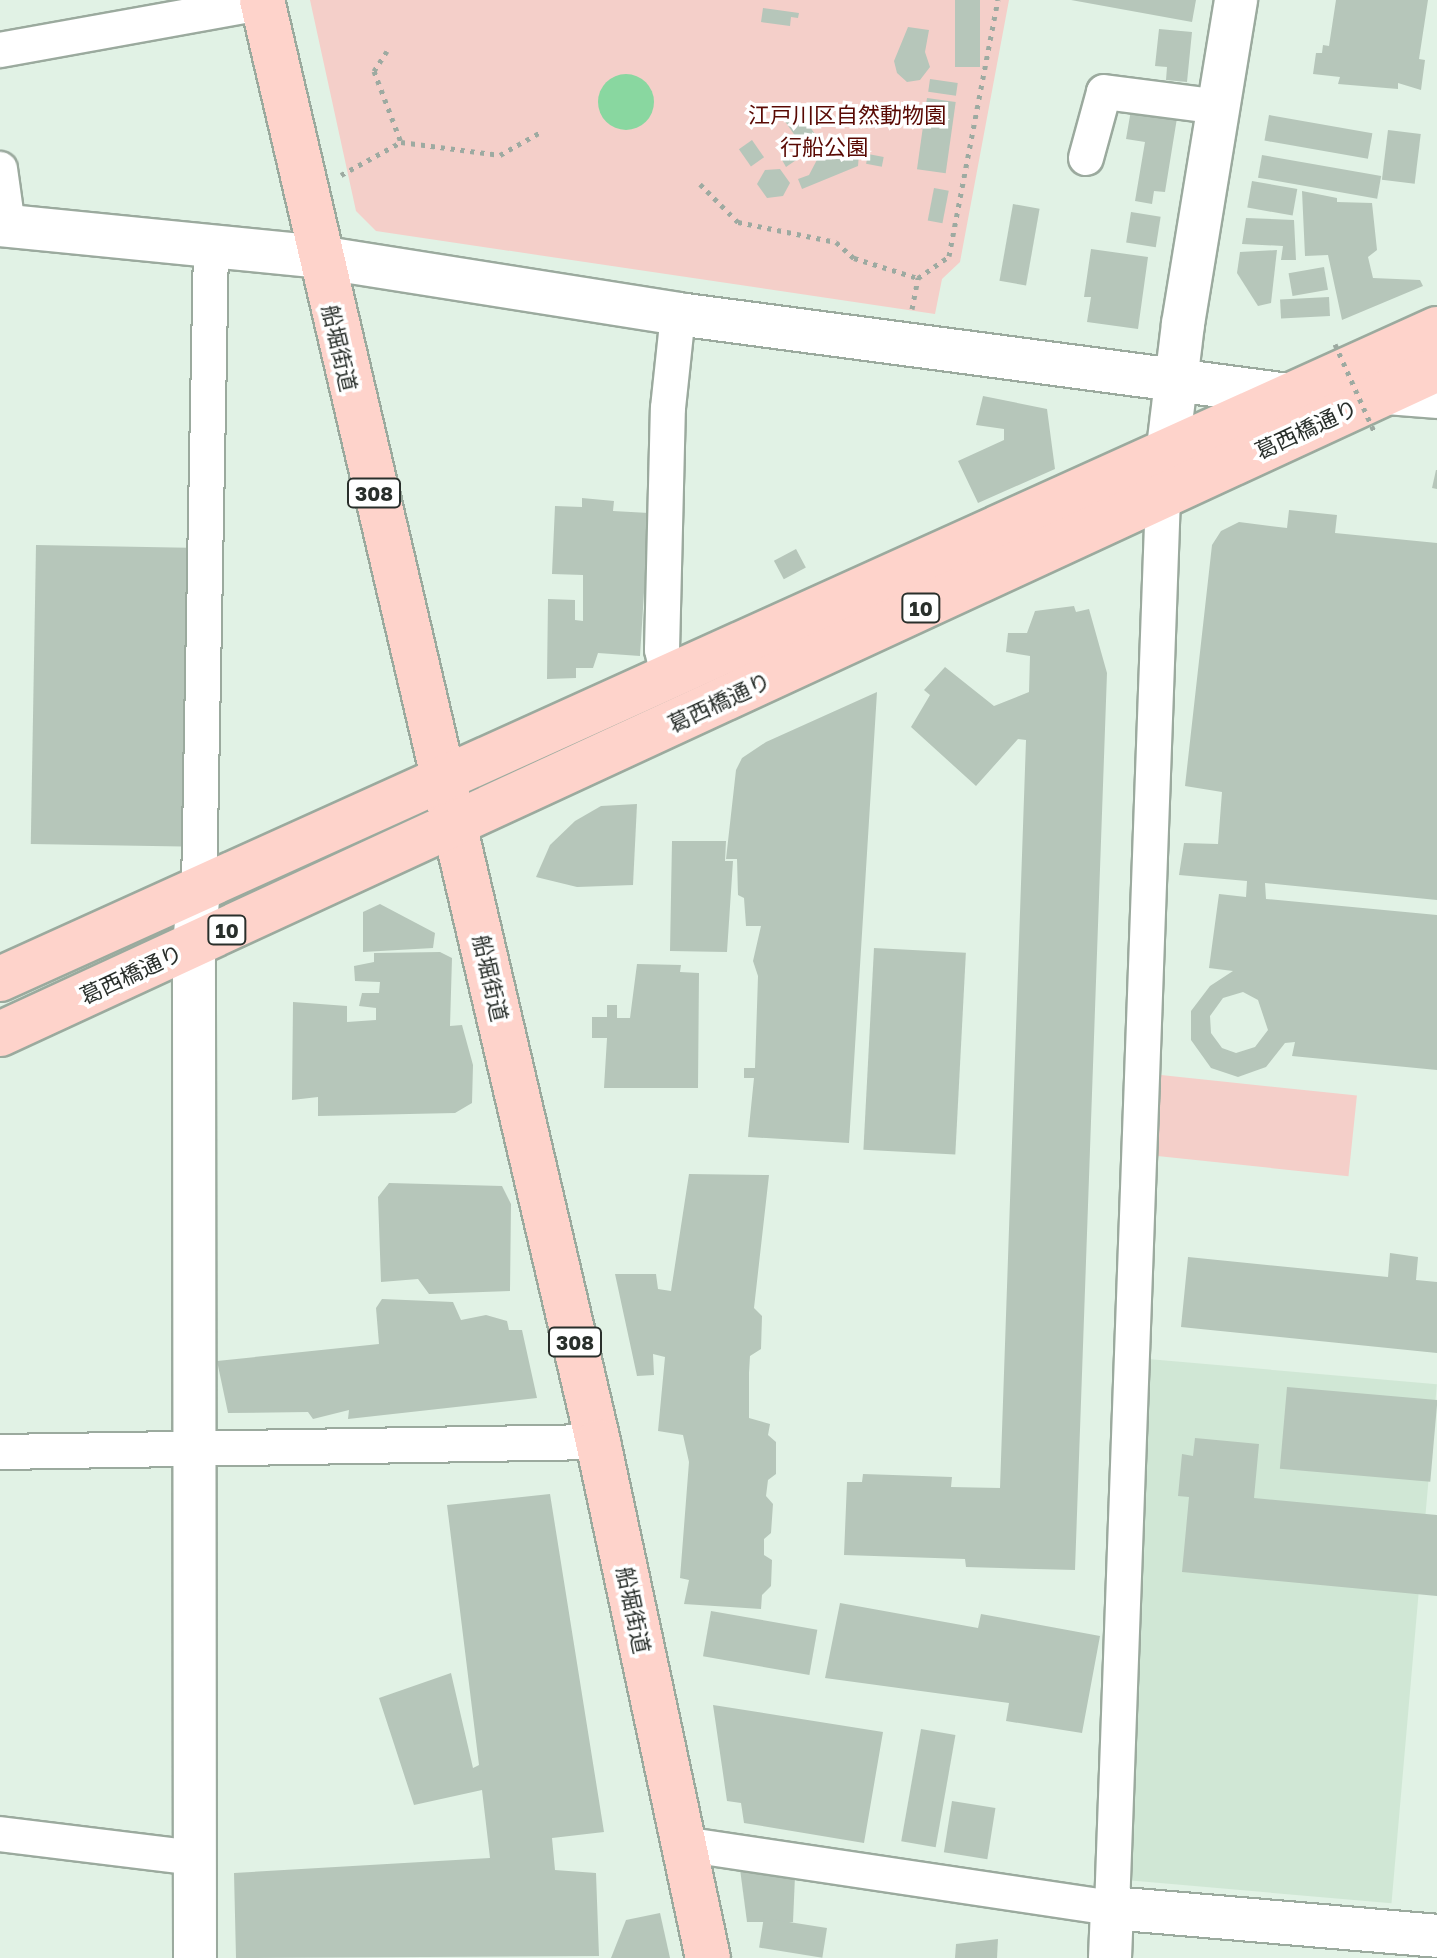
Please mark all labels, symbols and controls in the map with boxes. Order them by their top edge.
park label: 江戸川区自然動物園 [748,102,946,128]
park label: 行船公園 [780,134,868,160]
street label: 船堀街道 [317,302,363,394]
street label: 葛西橋通り [1251,394,1361,464]
road number: 308 [346,477,402,509]
road number: 10 [901,592,941,624]
street label: 葛西橋通り [664,667,774,737]
road number: 10 [207,914,247,946]
street label: 船堀街道 [468,932,514,1024]
street label: 葛西橋通り [76,939,186,1009]
road number: 308 [547,1326,603,1358]
street label: 船堀街道 [612,1564,656,1656]

